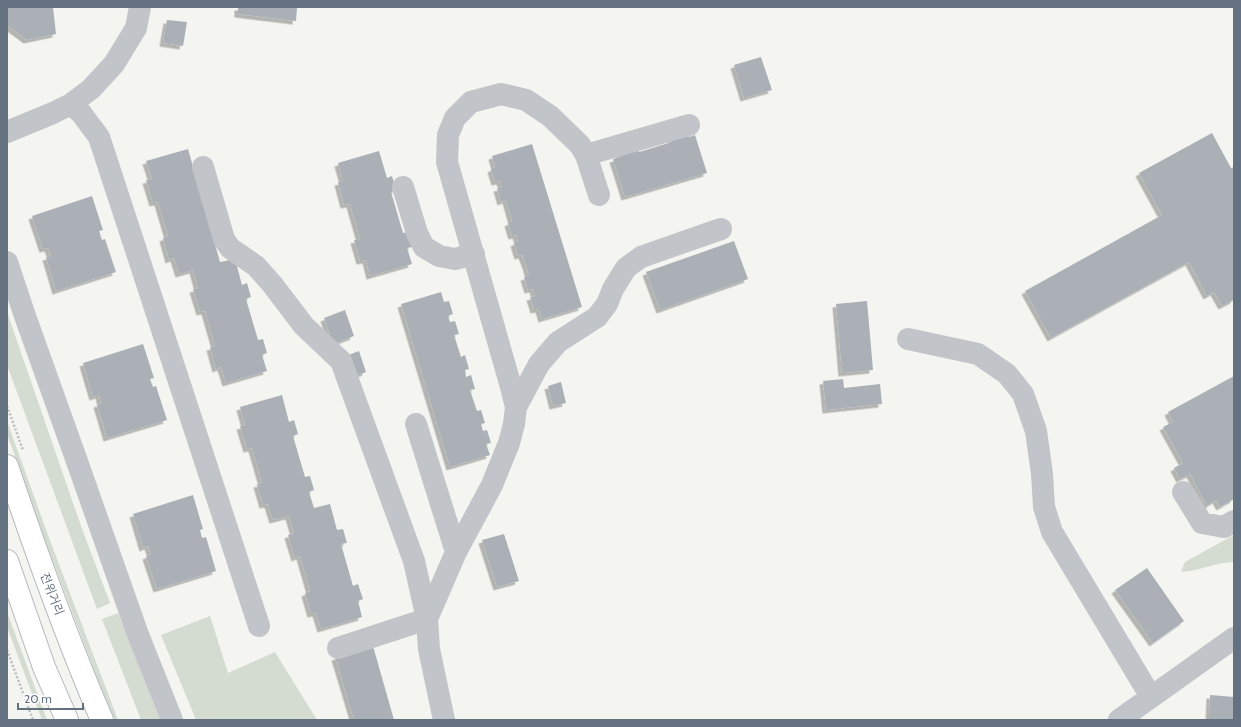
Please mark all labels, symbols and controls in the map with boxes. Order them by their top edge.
street label: 전위거리 [38,571,67,617]
scale bar [18,685,83,711]
text: 20 m [24,691,52,706]

